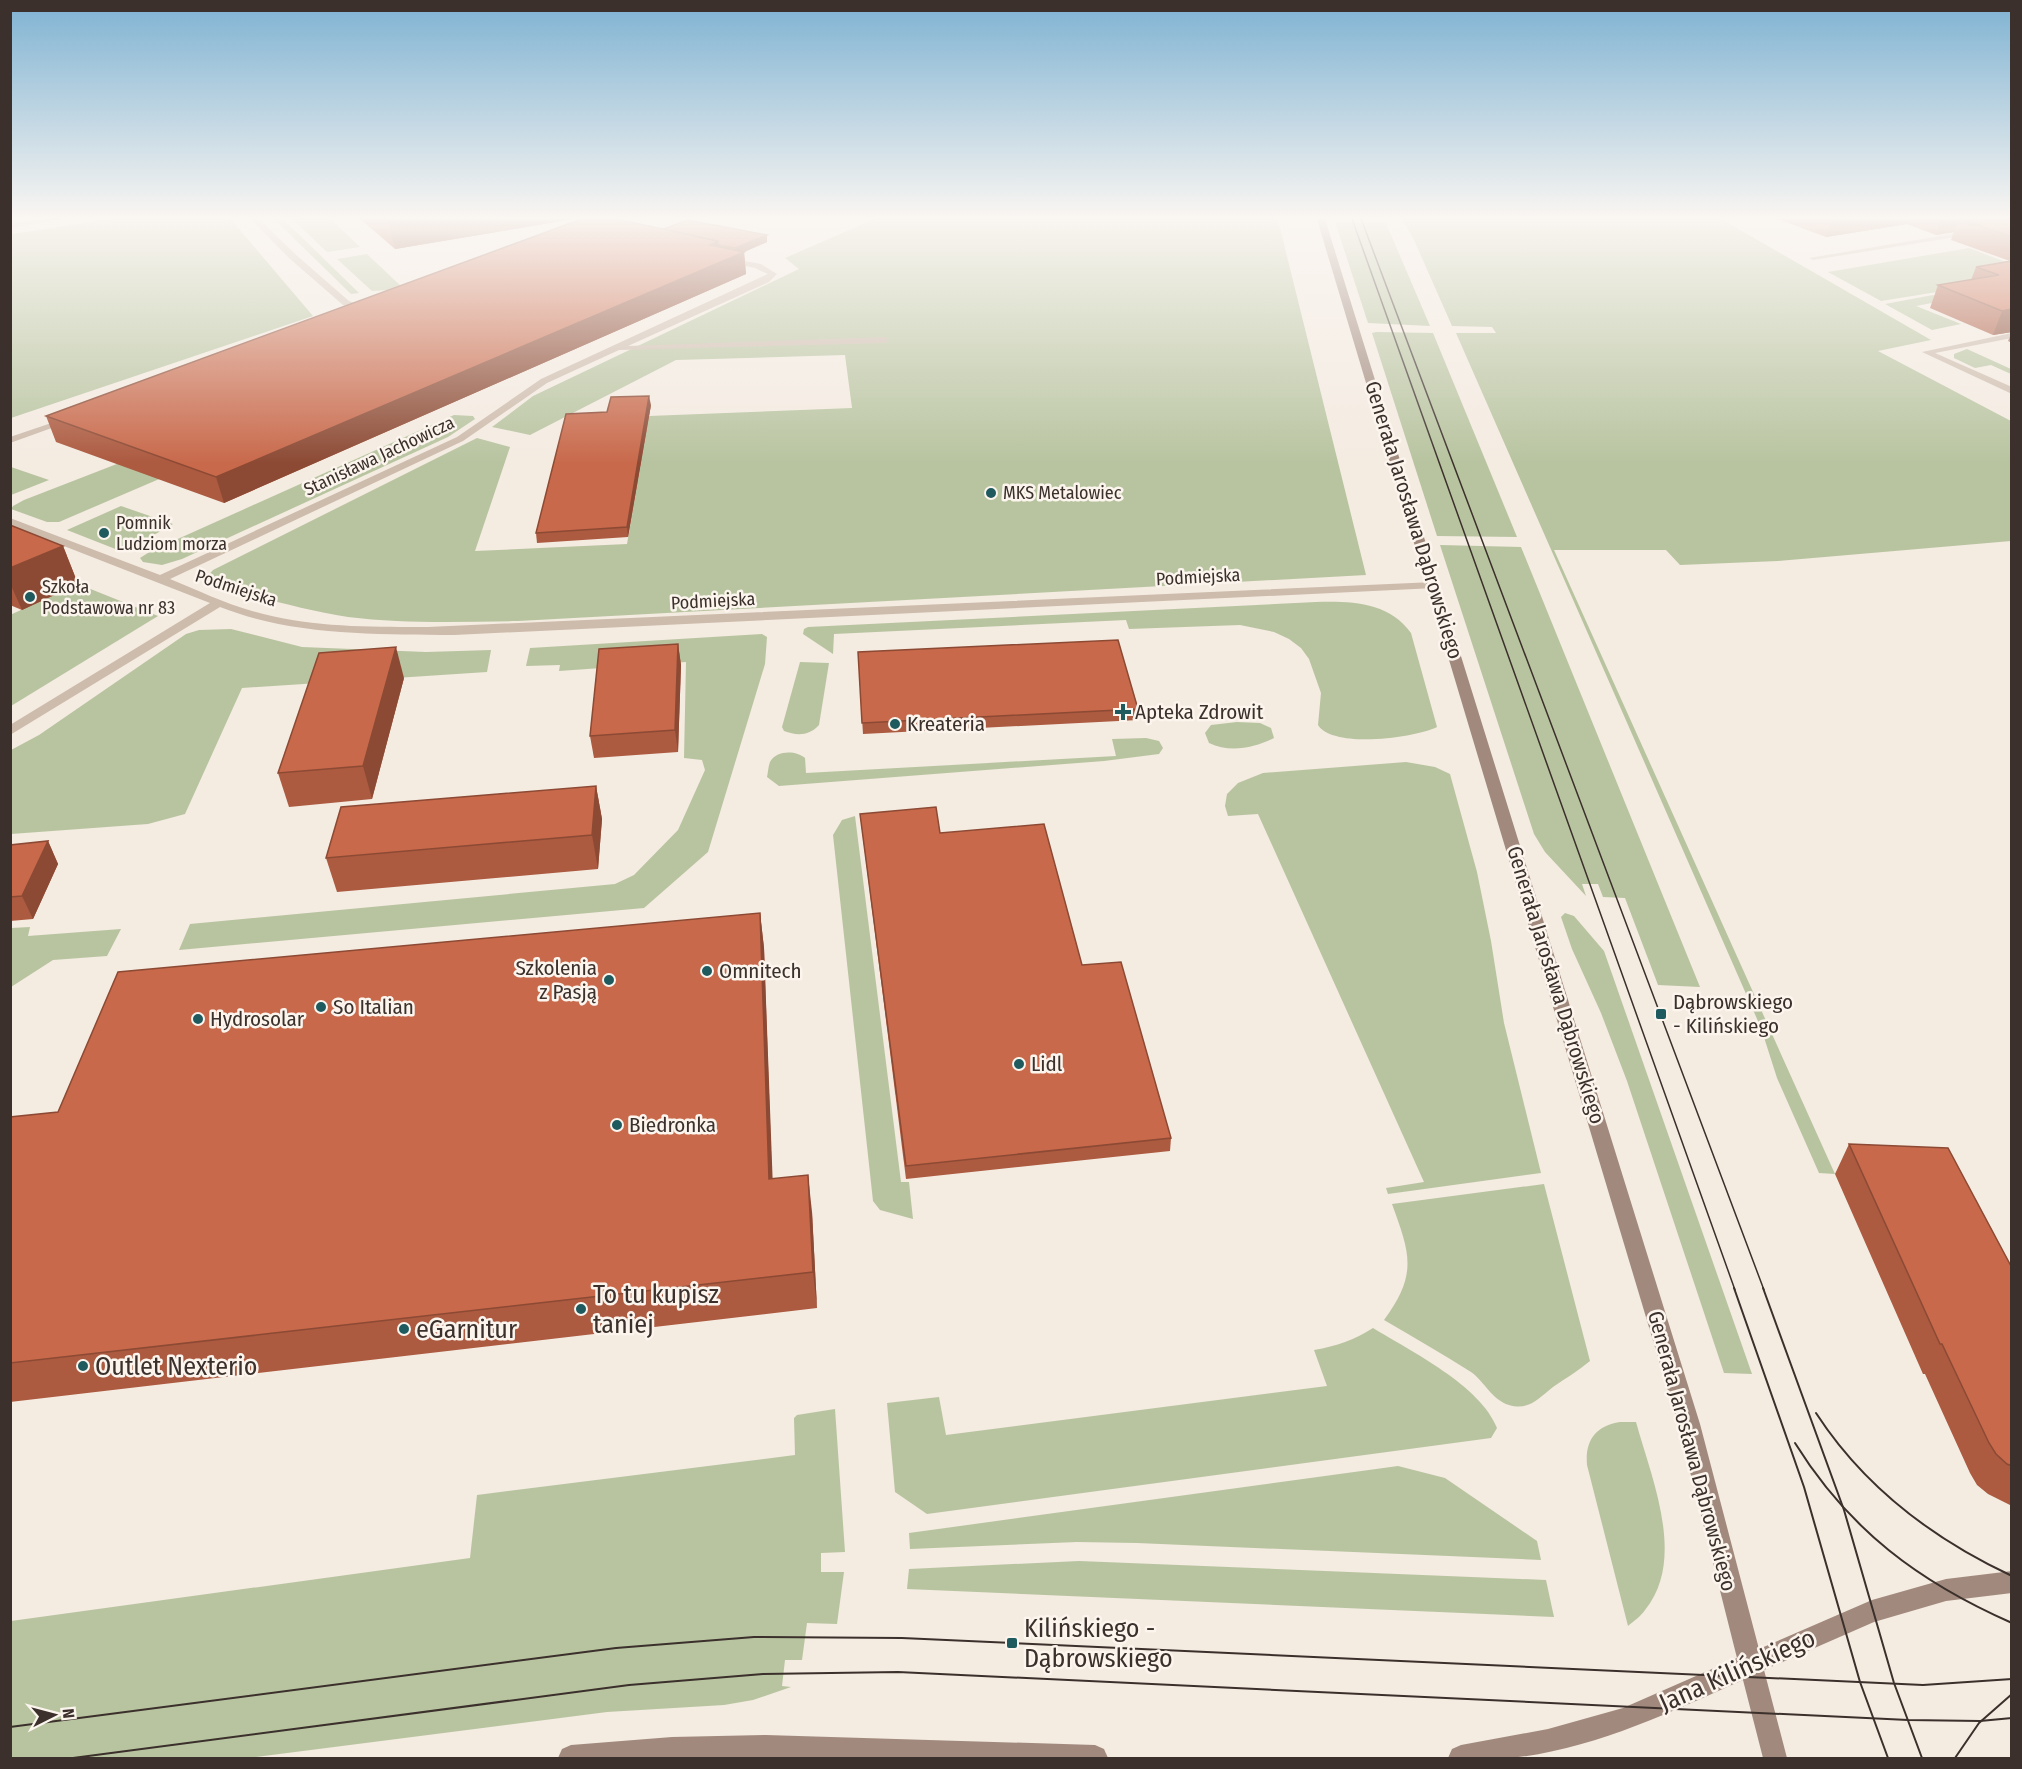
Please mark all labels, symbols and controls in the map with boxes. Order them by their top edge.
street label: Generała Jarosława Dąbrowskiego [1359,378,1469,662]
street label: Stanisława Jachowicza [300,411,458,501]
place label: MKS Metalowiec [1003,482,1122,504]
marker: MKS Metalowiec [984,486,998,500]
place label: Pomnik Ludziom morza [116,512,227,555]
marker: Pomnik Ludziom morza [97,526,111,540]
street label: Podmiejska [192,564,280,612]
street label: Podmiejska [1155,564,1241,590]
place label: Szkoła Podstawowa nr 83 [42,576,175,619]
street label: Podmiejska [670,588,756,614]
marker: Szkoła Podstawowa nr 83 [23,590,37,604]
place label: Apteka Zdrowit [1135,699,1263,725]
marker: Apteka Zdrowit [1116,705,1130,719]
place label: Kreateria [907,711,985,737]
marker: Kreateria [888,717,902,731]
street label: Generała Jarosława Dąbrowskiego [1501,843,1611,1127]
place label: Szkolenia z Pasją [515,955,597,1005]
place label: Omnitech [719,958,802,984]
marker: Omnitech [700,964,714,978]
marker: Szkolenia z Pasją [602,973,616,987]
place label: Dąbrowskiego - Kilińskiego [1673,989,1793,1039]
place label: So Italian [333,994,414,1020]
marker: So Italian [314,1000,328,1014]
place label: Hydrosolar [210,1006,305,1032]
marker: Dąbrowskiego - Kilińskiego [1654,1007,1668,1021]
marker: Hydrosolar [191,1012,205,1026]
place label: Lidl [1031,1051,1063,1077]
marker: Lidl [1012,1057,1026,1071]
place label: Biedronka [629,1112,716,1138]
marker: Biedronka [610,1118,624,1132]
place label: To tu kupisz taniej [593,1279,719,1340]
marker: To tu kupisz taniej [574,1302,588,1316]
street label: Generała Jarosława Dąbrowskiego [1642,1308,1742,1594]
place label: eGarnitur [416,1314,517,1345]
marker: eGarnitur [397,1322,411,1336]
place label: Outlet Nexterio [95,1351,257,1382]
marker: Outlet Nexterio [76,1359,90,1373]
place label: Kilińskiego - Dąbrowskiego [1024,1613,1173,1674]
street label: Jana Kilińskiego [1654,1622,1820,1719]
marker: Kilińskiego - Dąbrowskiego [1005,1636,1019,1650]
north arrow [24,1685,84,1745]
text: N [58,1708,78,1719]

